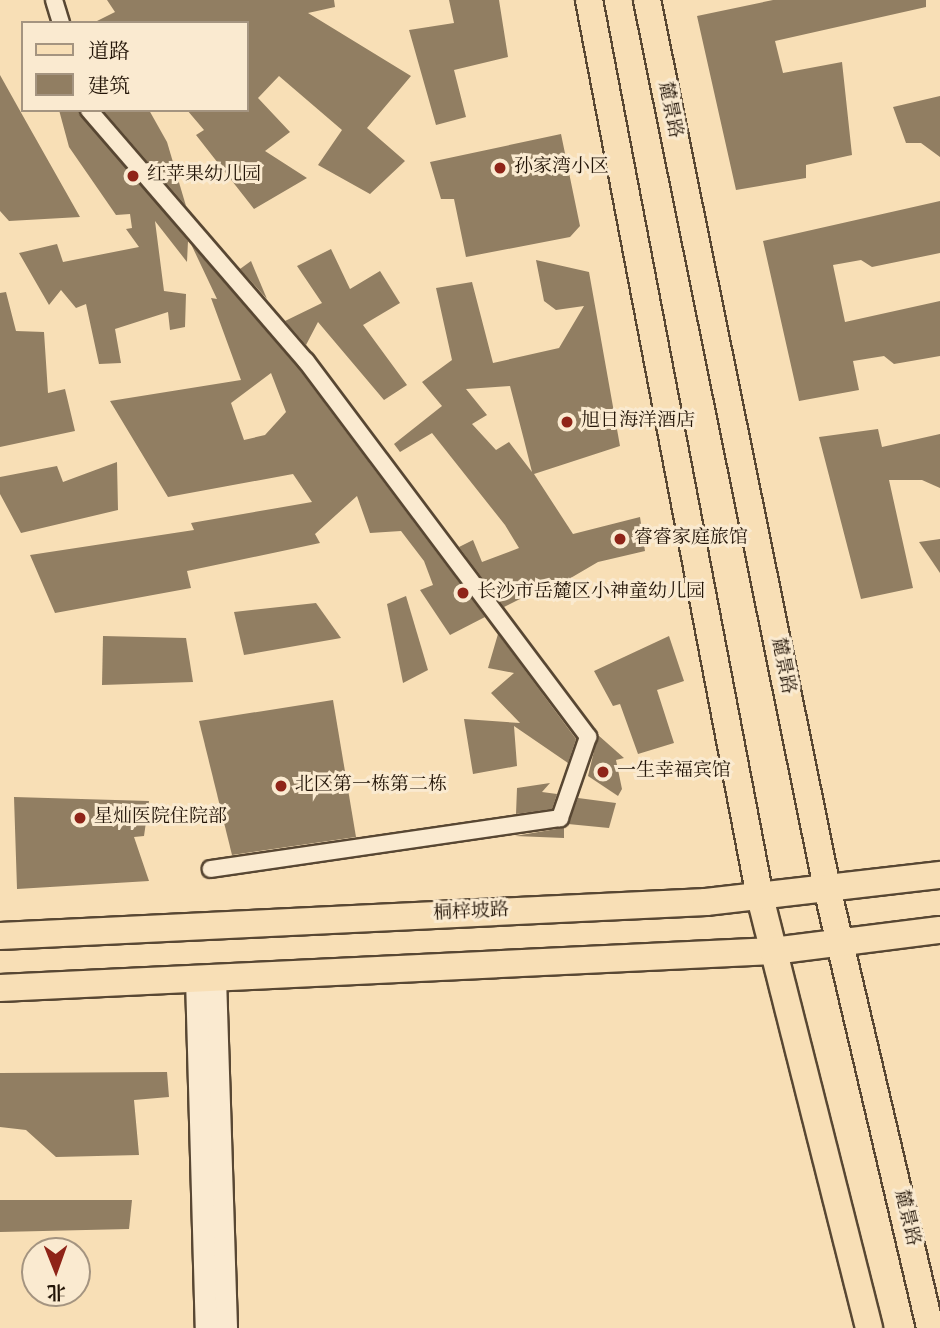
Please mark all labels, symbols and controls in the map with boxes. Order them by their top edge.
legend [21,21,248,112]
text: 道路 [88,39,130,66]
text: 建筑 [88,74,130,101]
street label: 麓景路 [652,80,686,140]
place label: 孙家湾小区 [514,157,609,179]
marker: 孙家湾小区 [492,160,508,176]
place label: 红苹果幼儿园 [147,165,261,187]
marker: 红苹果幼儿园 [125,168,141,184]
place label: 旭日海洋酒店 [581,411,695,433]
marker: 旭日海洋酒店 [559,414,575,430]
place label: 睿睿家庭旅馆 [634,528,748,550]
marker: 睿睿家庭旅馆 [612,531,628,547]
place label: 长沙市岳麓区小神童幼儿园 [477,582,705,604]
marker: 长沙市岳麓区小神童幼儿园 [455,585,471,601]
street label: 麓景路 [765,636,799,696]
place label: 一生幸福宾馆 [617,761,731,783]
marker: 一生幸福宾馆 [595,764,611,780]
place label: 北区第一栋第二栋 [295,775,447,797]
marker: 北区第一栋第二栋 [273,778,289,794]
place label: 星灿医院住院部 [94,807,227,829]
marker: 星灿医院住院部 [72,810,88,826]
street label: 桐梓坡路 [432,900,510,926]
street label: 麓景路 [888,1188,924,1248]
north arrow [21,1237,91,1307]
text: 北 [47,1279,66,1303]

